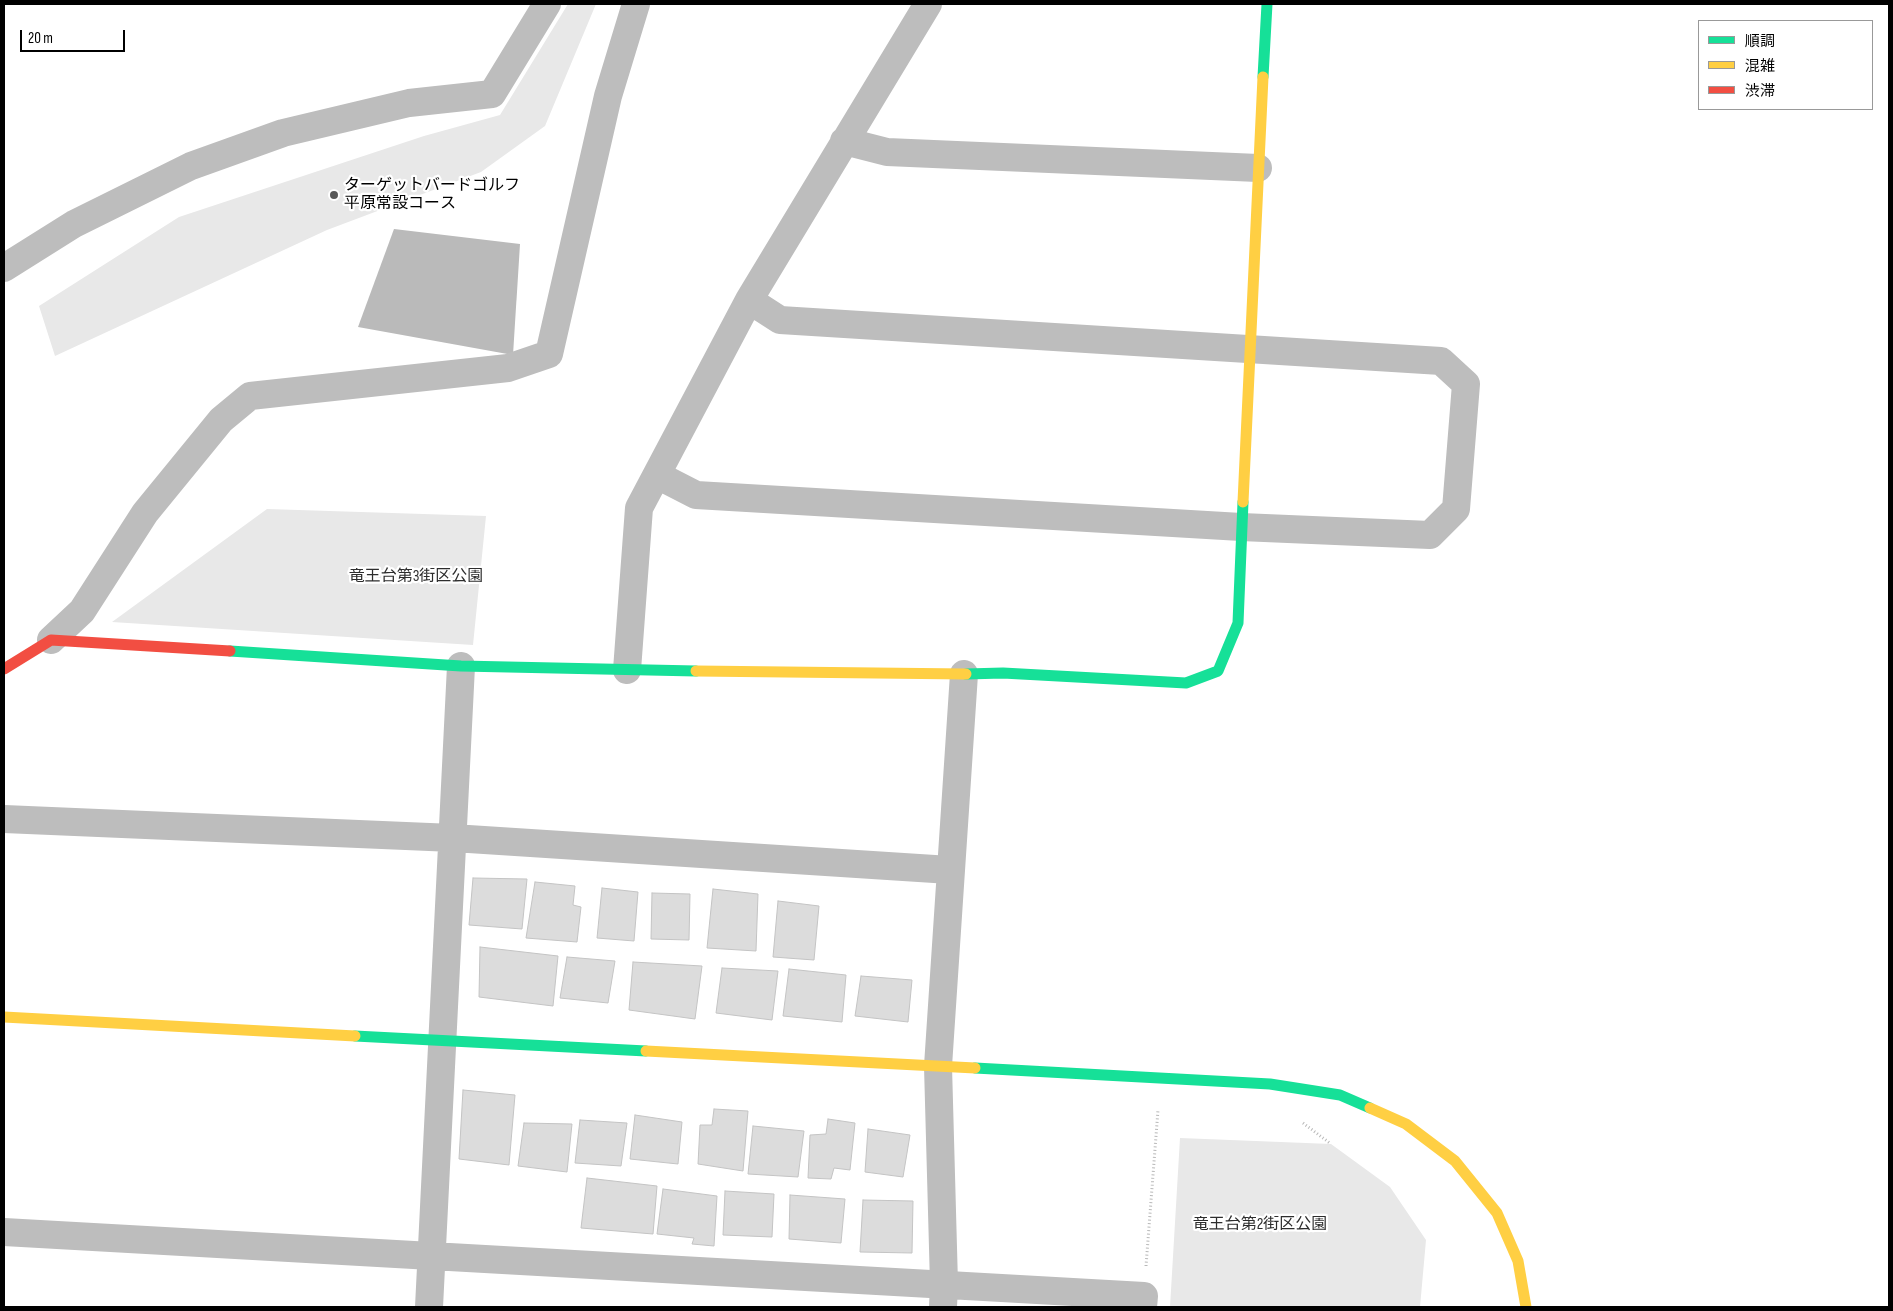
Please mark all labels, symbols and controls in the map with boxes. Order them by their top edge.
scale bar [22,20,128,52]
legend [1698,20,1873,110]
text: 20 m [28,29,53,48]
text: 順調 [1745,32,1775,51]
text: 混雑 [1745,57,1775,76]
text: 渋滞 [1745,82,1775,101]
place label: ターゲットバードゴルフ 平原常設コース [344,176,520,214]
marker: ターゲットバードゴルフ 平原常設コース [328,189,340,201]
park label: 竜王台第3街区公園 [349,567,483,587]
park label: 竜王台第2街区公園 [1193,1215,1327,1235]

